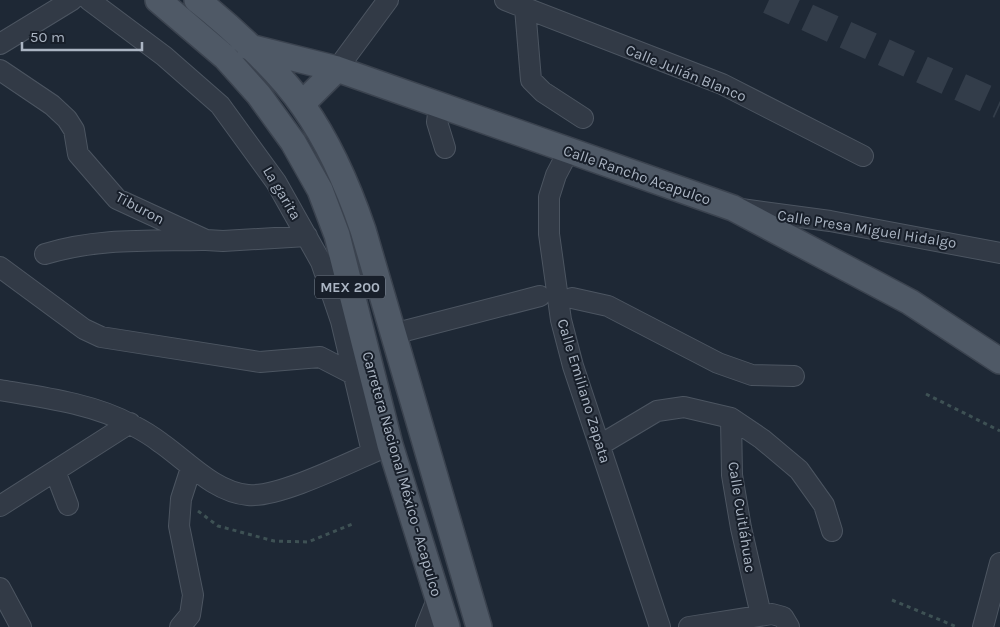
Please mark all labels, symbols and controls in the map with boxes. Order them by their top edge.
scale bar [22,20,142,52]
text: 50 m [30,28,65,46]
street label: Calle Julián Blanco [623,41,749,105]
street label: Calle Rancho Acapulco [561,141,713,209]
street label: La garita [259,163,305,223]
street label: Tiburon [113,188,167,228]
street label: Calle Presa Miguel Hidalgo [776,206,958,252]
road number: MEX 200 [315,276,385,298]
street label: Calle Emiliano Zapata [553,317,615,465]
street label: Carretera Nacional México - Acapulco [358,349,446,599]
street label: Calle Cuitláhuac [724,460,760,574]

